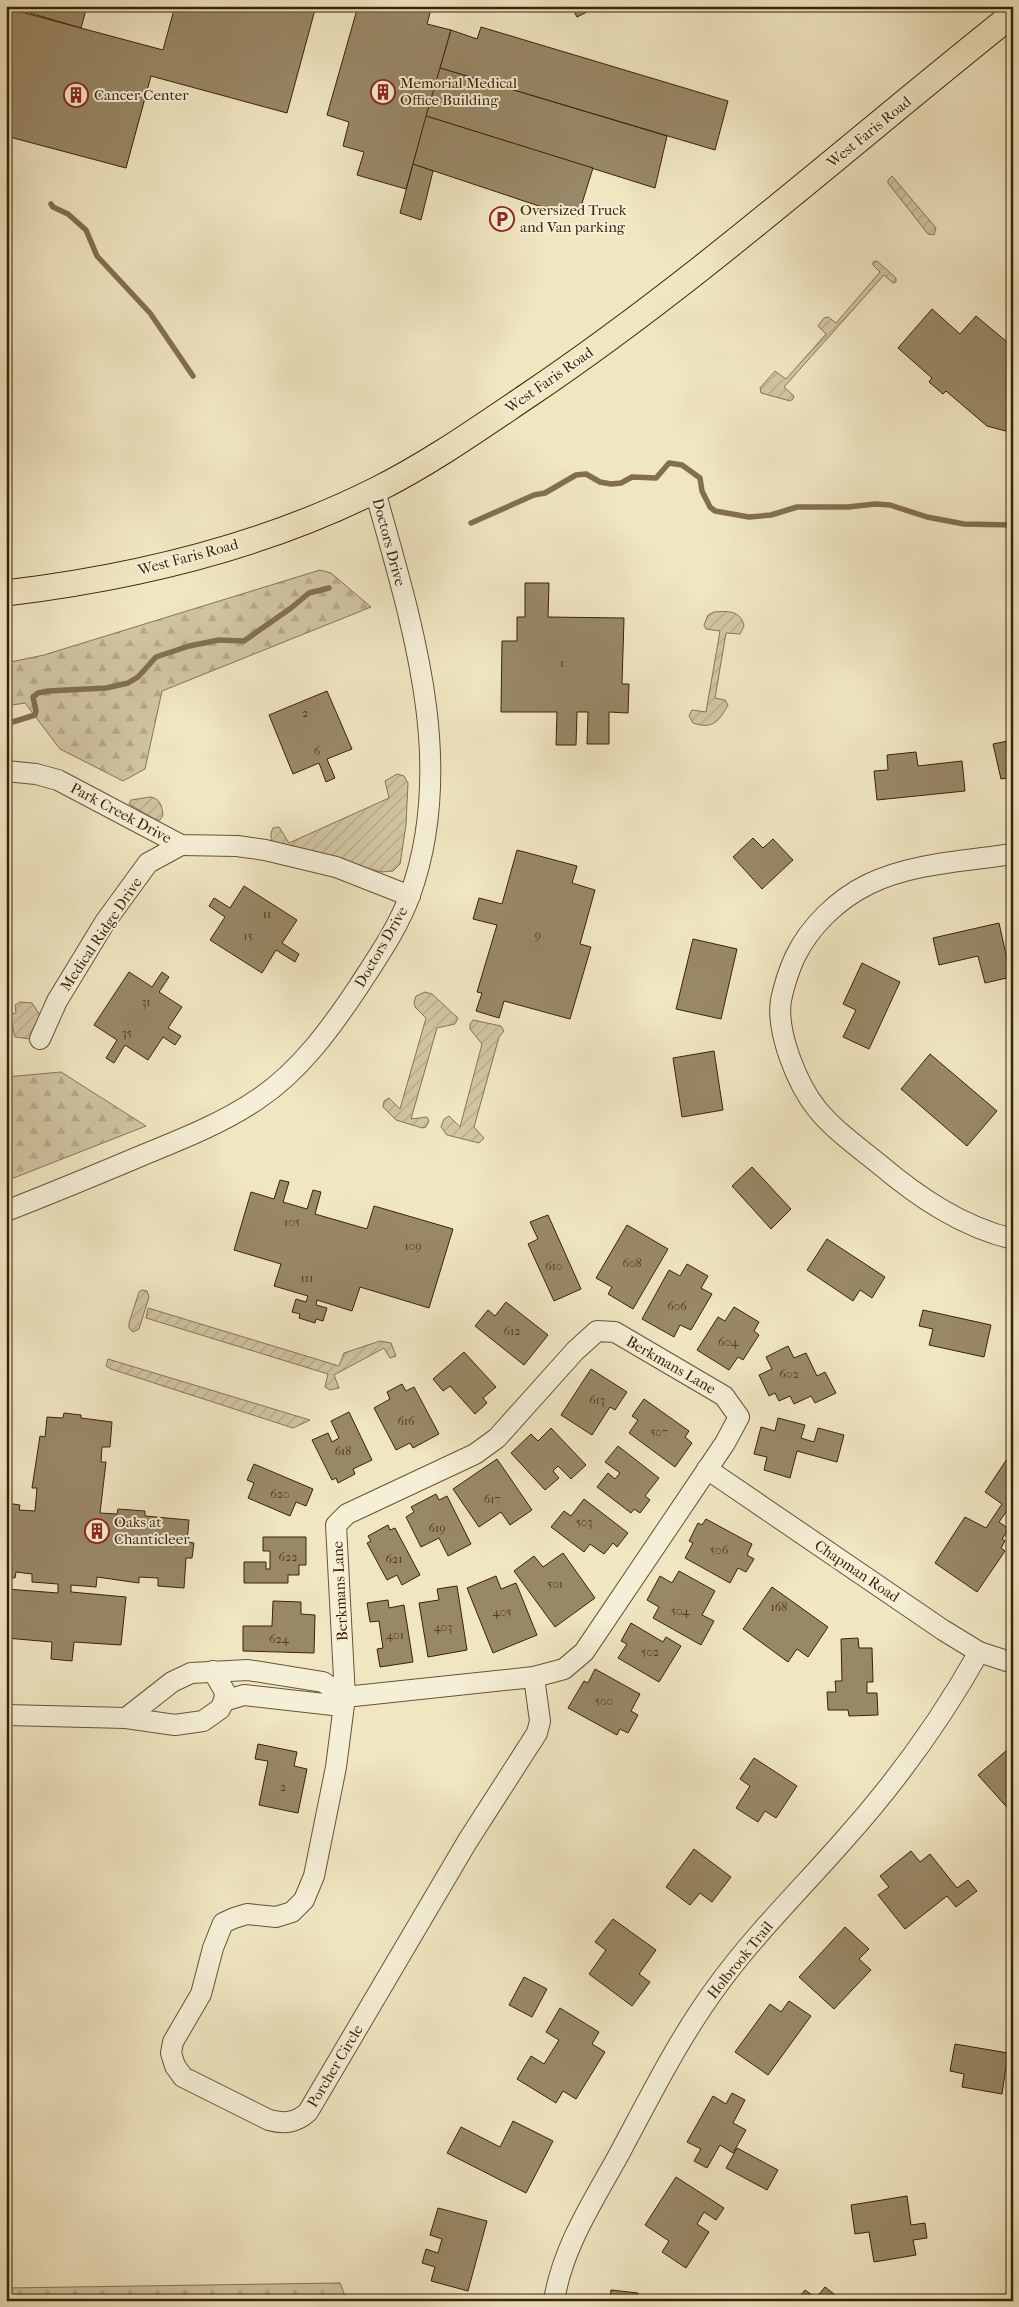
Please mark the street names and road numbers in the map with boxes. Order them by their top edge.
street label: West Faris Road [822,92,915,172]
street label: West Faris Road [501,343,597,418]
street label: Doctors Drive [369,496,410,588]
street label: West Faris Road [135,535,241,579]
street label: Park Creek Drive [67,779,175,847]
street label: Medical Ridge Drive [56,873,146,994]
street label: Doctors Drive [351,903,412,991]
street label: Berkmans Lane [623,1332,719,1398]
street label: Chapman Road [811,1536,903,1606]
street label: Berkmans Lane [328,1540,352,1641]
street label: Holbrook Trail [703,1918,777,2002]
street label: Porcher Circle [303,2021,367,2111]

